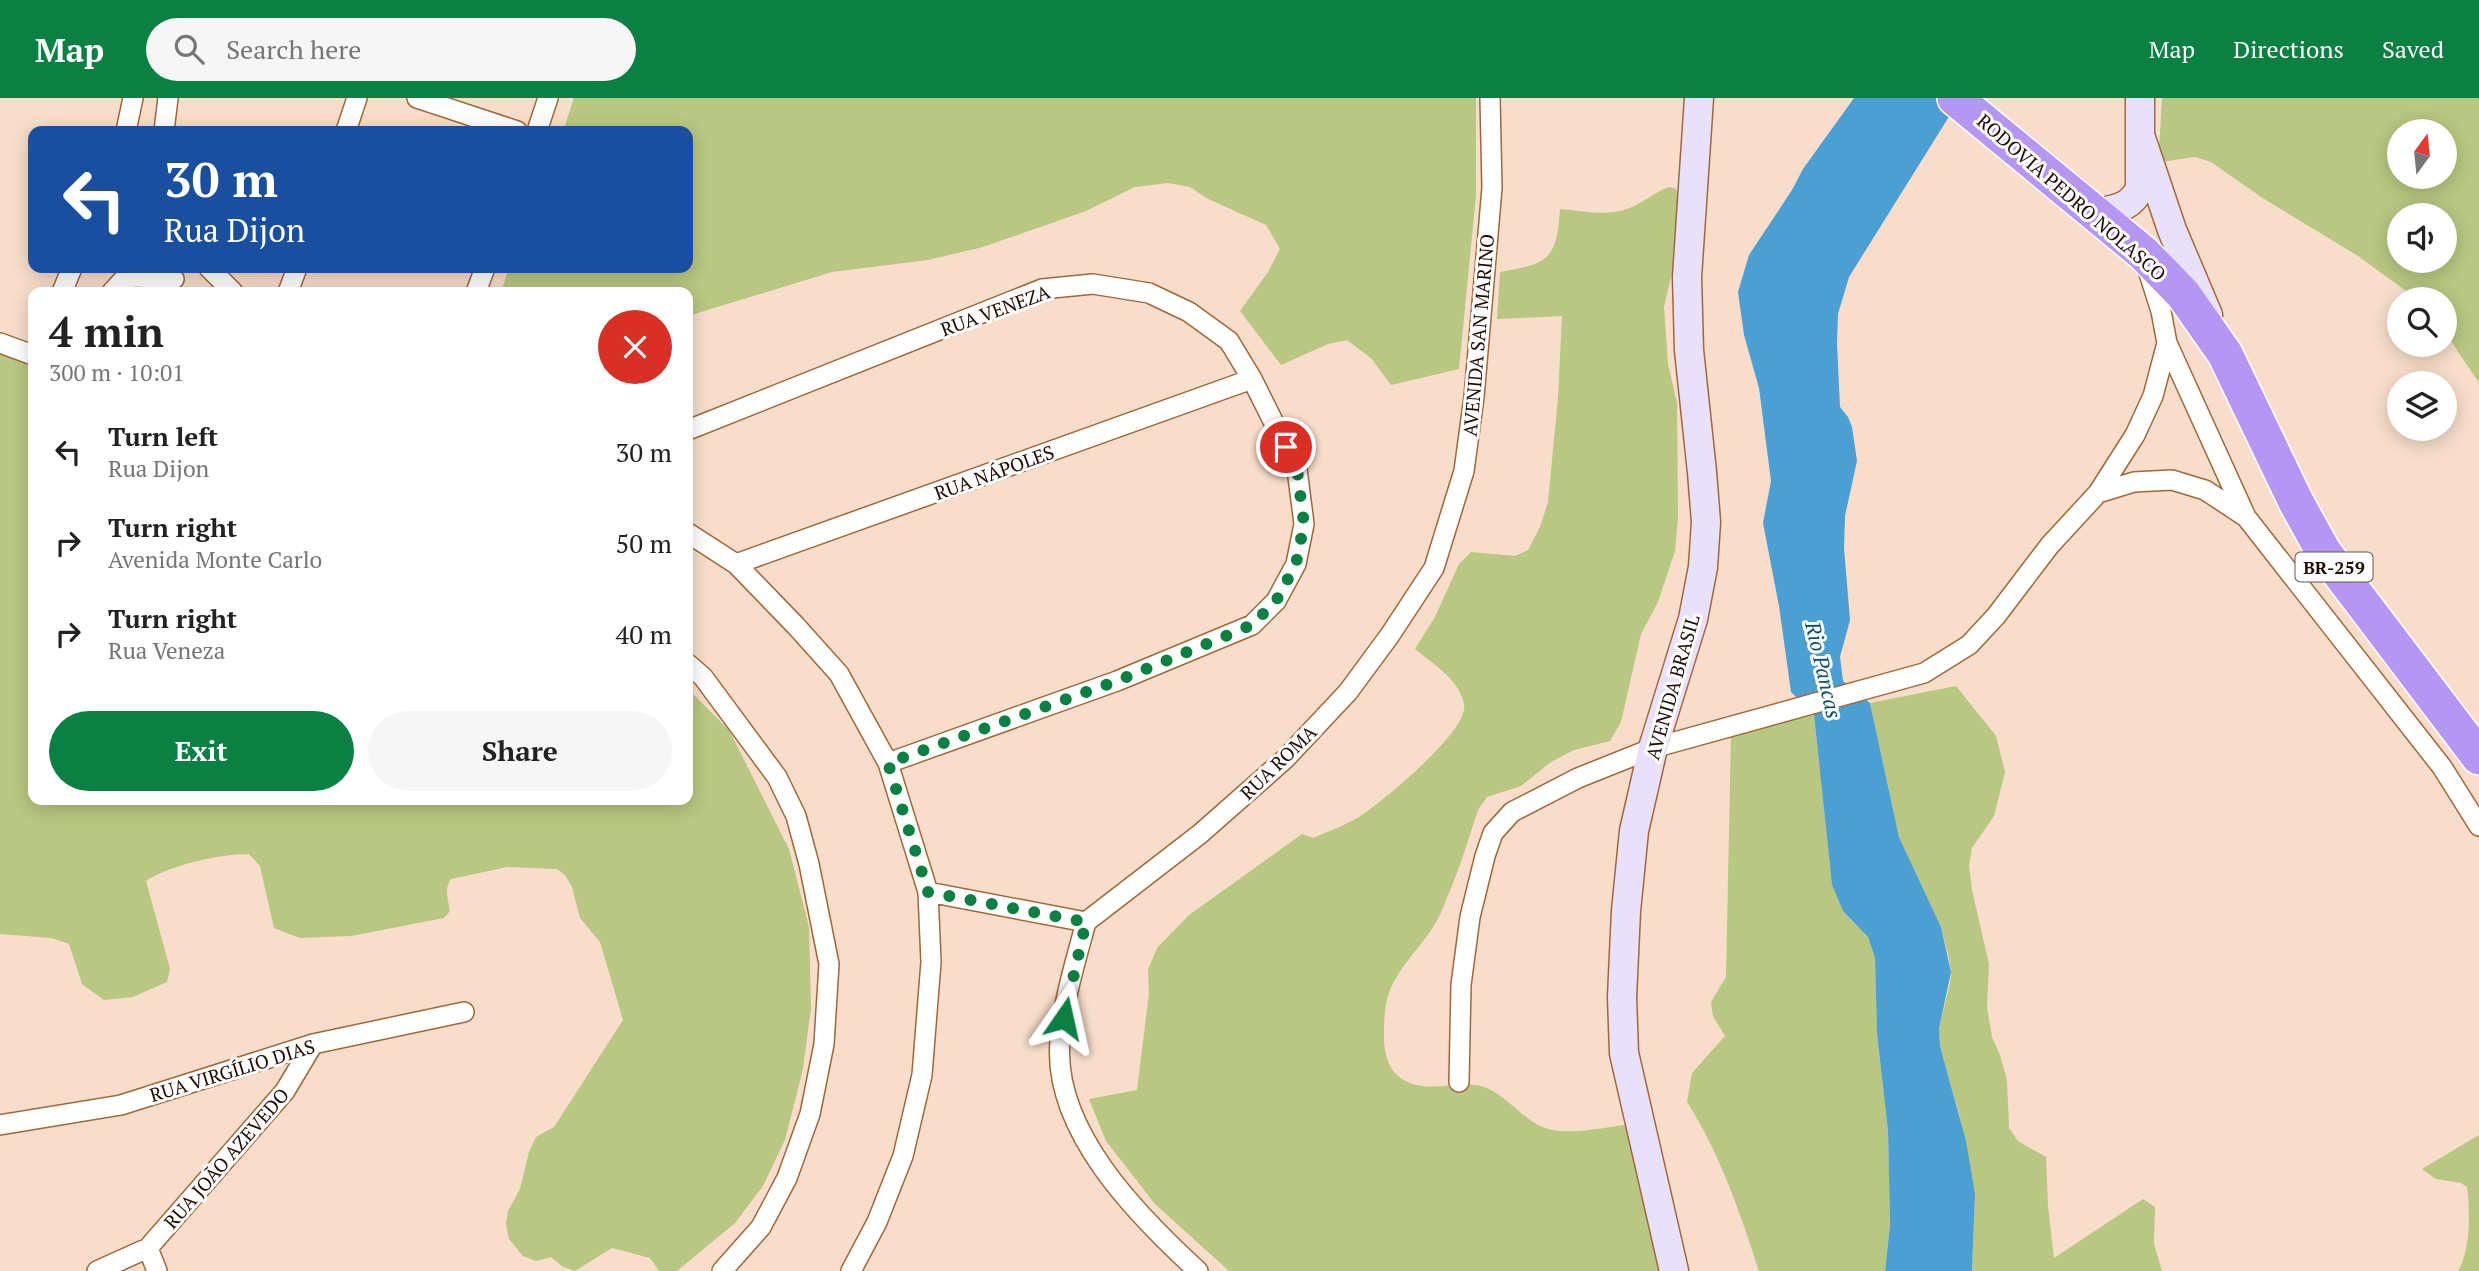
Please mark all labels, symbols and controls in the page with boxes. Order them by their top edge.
search box [146,18,636,81]
text: Map [35,28,104,71]
icon: search [170,30,208,68]
text: Search here [226,32,361,66]
text: Map [2149,33,2195,65]
text: Directions [2233,33,2344,65]
text: Saved [2382,33,2444,65]
street label: RODOVIA PEDRO NOLASCO [1972,108,2172,286]
north arrow [2387,119,2457,189]
map controls [2387,119,2457,441]
text: 30 m [164,146,278,211]
icon: left [49,154,140,245]
button: sound [2387,203,2457,273]
text: Rua Dijon [164,209,305,251]
street label: AVENIDA SAN MARINO [1457,233,1499,437]
street label: RUA VENEZA [937,279,1053,341]
button: search [2387,287,2457,357]
text: 4 min [49,303,164,359]
button: close [598,310,672,384]
text: 300 m · 10:01 [49,357,184,388]
button: layers [2387,371,2457,441]
pin [1256,417,1316,477]
text: Turn left [108,419,218,453]
icon: arrive [1267,428,1305,466]
icon: left [49,433,87,471]
text: 30 m [616,435,672,469]
street label: RUA NÁPOLES [931,439,1057,505]
text: Rua Dijon [108,453,209,484]
text: Turn right [108,510,237,544]
icon: right [49,524,87,562]
text: 50 m [616,526,672,560]
text: Avenida Monte Carlo [108,544,322,575]
road number: BR-259 [2296,552,2372,582]
text: Turn right [108,601,237,635]
street label: AVENIDA BRASIL [1639,611,1705,762]
icon: right [49,615,87,653]
text: 40 m [616,617,672,651]
water label: Rio Pancas [1799,618,1849,721]
text: Rua Veneza [108,635,225,666]
button: Exit [49,711,354,791]
button: Share [368,711,672,791]
street label: RUA ROMA [1234,719,1322,805]
position arrow [1027,981,1101,1055]
street label: RUA VIRGÍLIO DIAS [146,1033,318,1107]
street label: RUA JOÃO AZEVEDO [158,1082,294,1234]

